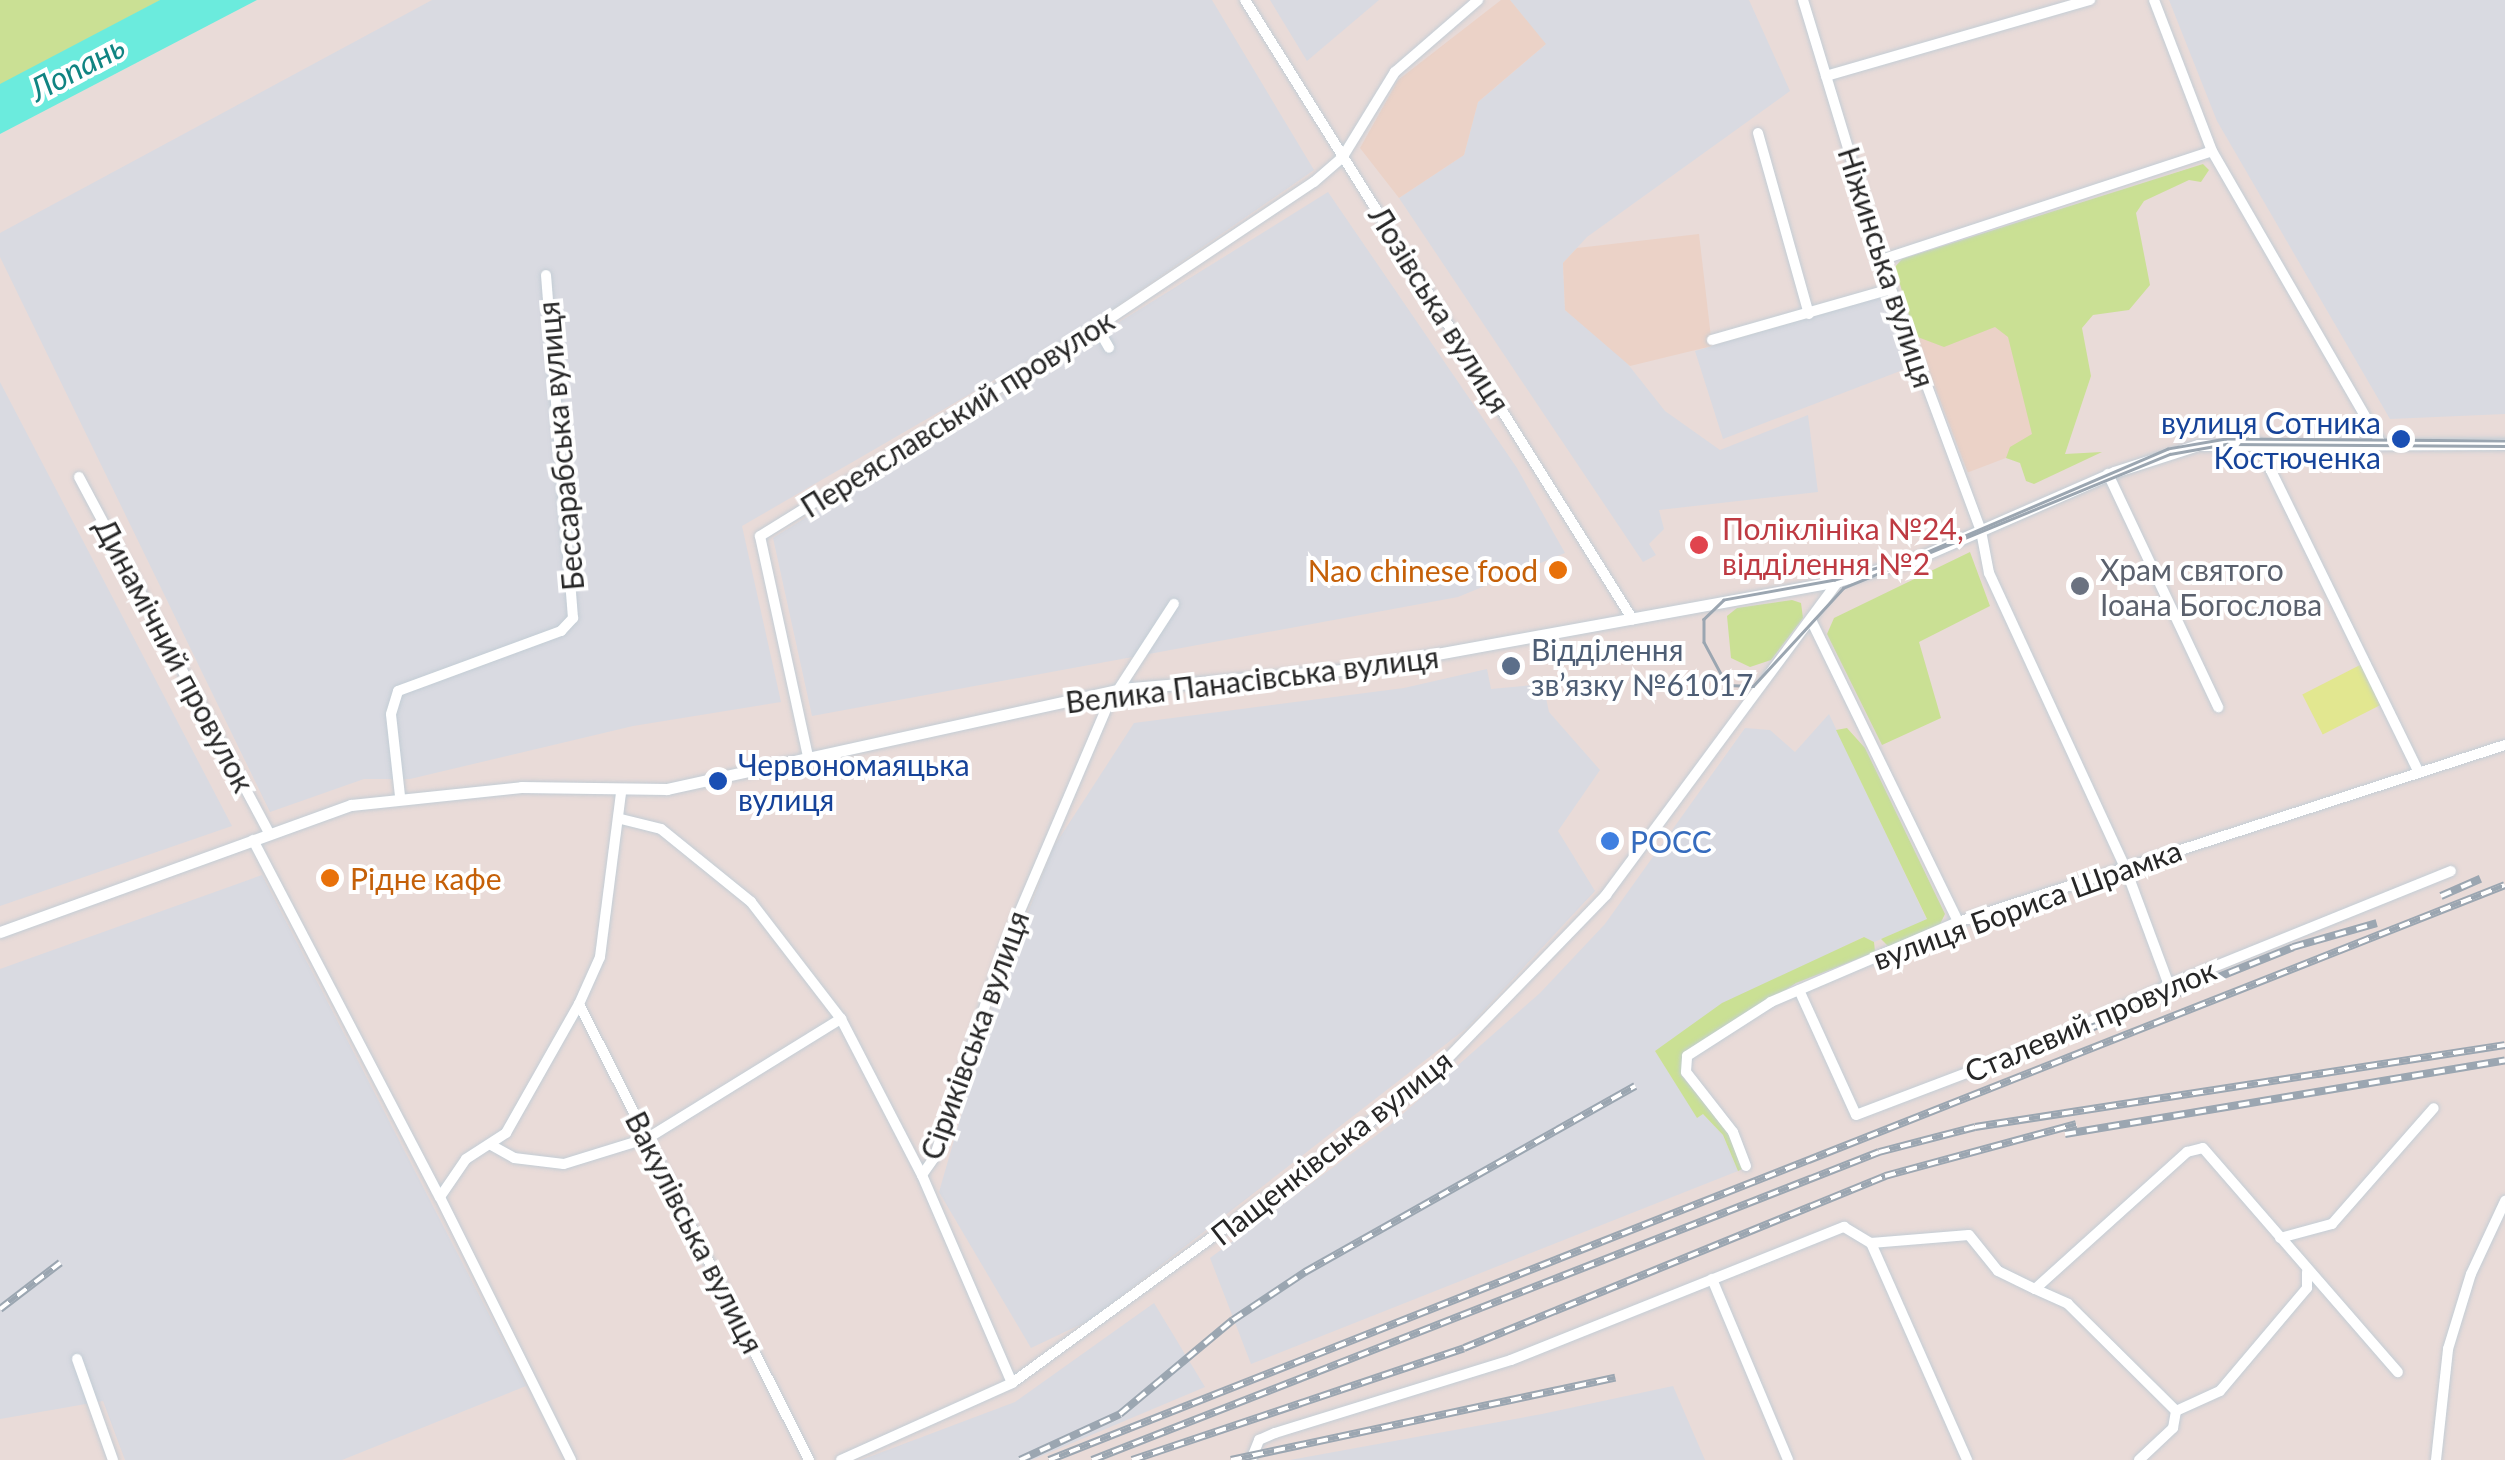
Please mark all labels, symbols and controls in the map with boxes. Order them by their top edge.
water label: Лопань [23,27,131,109]
street label: Ніжинська вулиця [1831,142,1943,392]
street label: Лозівська вулиця [1362,199,1518,419]
street label: Бессарабська вулиця [529,300,591,592]
street label: Переяславський провулок [794,302,1120,524]
place label: вулиця Сотника Костюченка [2161,404,2381,474]
marker: вулиця Сотника Костюченка [2390,428,2412,450]
place label: Поліклініка №24, відділення №2 [1722,510,1964,580]
street label: Динамічний провулок [88,512,262,798]
marker: Поліклініка №24, відділення №2 [1686,532,1712,558]
place label: Храм святого Іоана Богослова [2100,551,2322,622]
place label: Nao chinese food [1308,552,1538,588]
marker: Nao chinese food [1547,559,1569,581]
marker: Храм святого Іоана Богослова [2069,575,2091,597]
place label: Відділення зв’язку №61017 [1531,631,1753,702]
street label: Велика Панасівська вулиця [1063,638,1441,720]
marker: Відділення зв’язку №61017 [1500,655,1522,677]
place label: Червономаяцька вулиця [738,746,970,816]
marker: Червономаяцька вулиця [707,770,729,792]
place label: РОСС [1630,823,1712,859]
marker: РОСС [1599,830,1621,852]
street label: вулиця Бориса Шрамка [1868,831,2186,977]
place label: Рідне кафе [350,860,502,896]
marker: Рідне кафе [319,867,341,889]
street label: Сіриківська вулиця [912,906,1036,1164]
street label: Сталевий провулок [1959,951,2221,1089]
street label: Пащенківська вулиця [1203,1042,1459,1252]
street label: Вакулівська вулиця [618,1105,772,1359]

